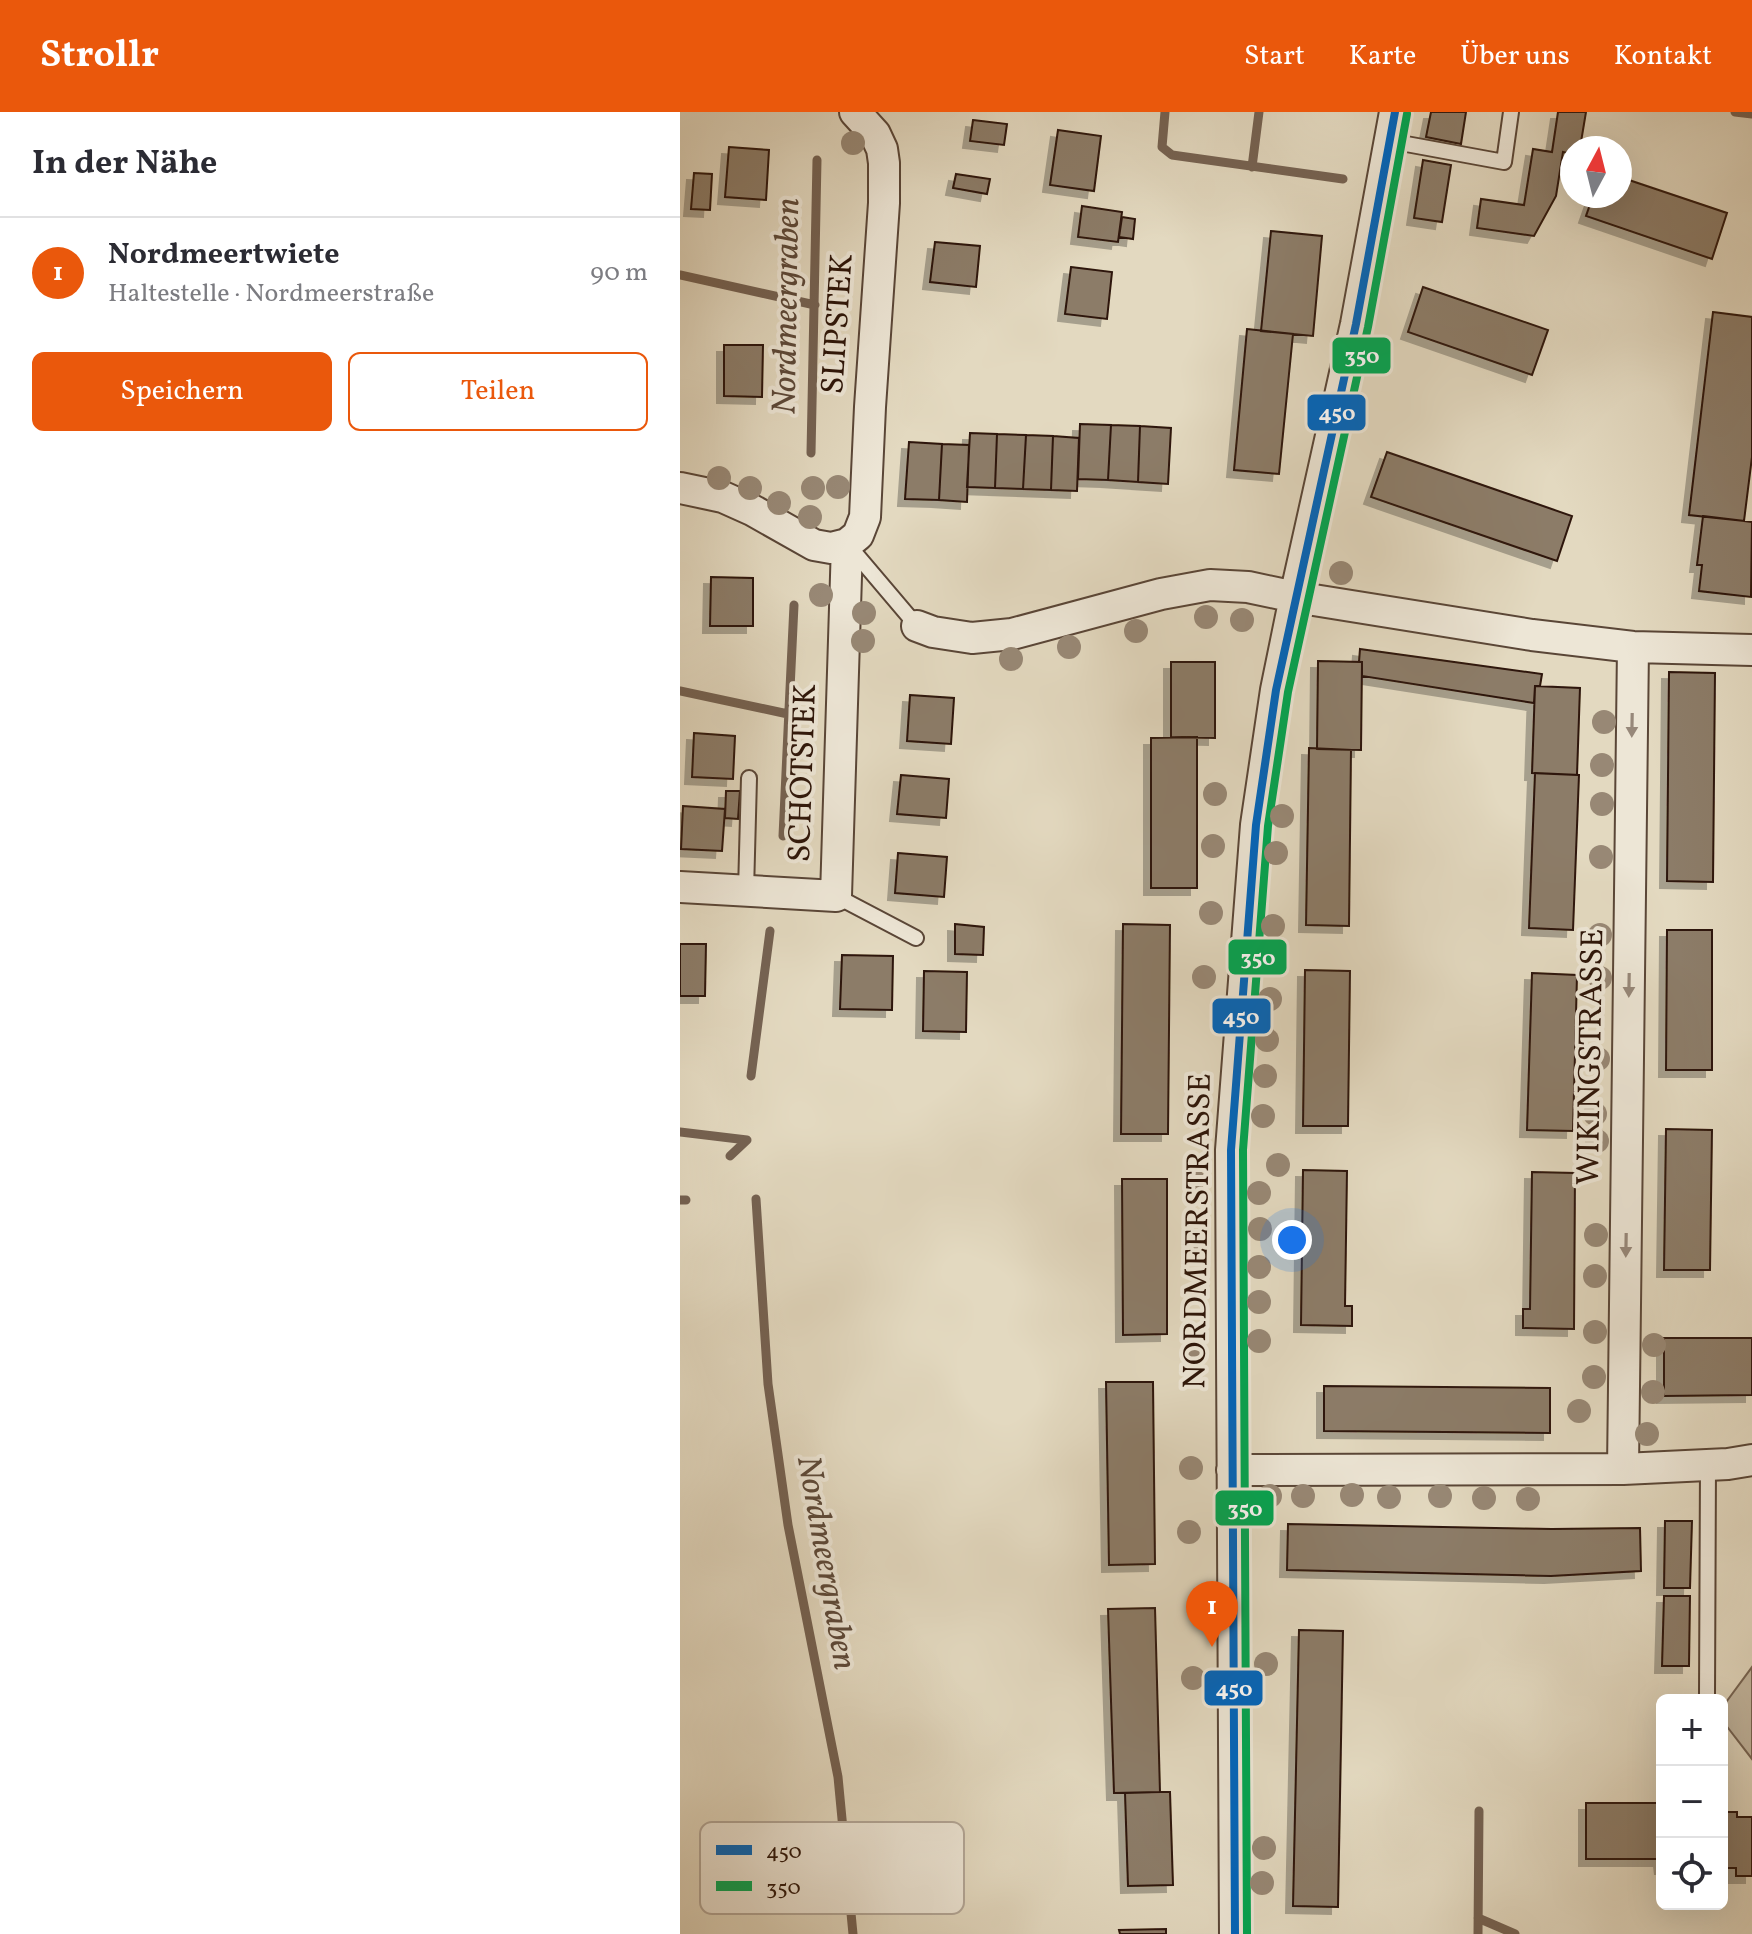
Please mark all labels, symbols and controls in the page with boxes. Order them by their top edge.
text: Strollr [40,30,159,83]
text: Start [1244,37,1305,76]
text: Karte [1349,37,1416,76]
text: Über uns [1460,37,1570,76]
text: Kontakt [1614,37,1712,76]
north arrow [1560,136,1632,208]
text: In der Nähe [32,141,217,188]
water label: Nordmeergraben [763,197,813,415]
text: Nordmeertwiete [108,234,340,276]
street label: SLIPSTEK [812,252,866,396]
text: 1 [53,255,63,291]
text: 90 m [590,255,648,291]
text: Haltestelle · Nordmeerstraße [108,276,434,312]
line badge: 350 [1331,336,1392,375]
text: 350 [1344,342,1380,373]
button: Speichern [32,352,332,431]
button: Teilen [348,352,648,431]
line badge: 450 [1306,393,1367,432]
text: 450 [1319,399,1355,430]
street label: SCHOTSTEK [779,683,829,863]
one-way arrow [1626,713,1638,738]
street label: WIKINGSTRASSE [1568,928,1616,1186]
line badge: 350 [1227,938,1288,976]
text: 350 [1240,944,1276,975]
one-way arrow [1622,973,1635,998]
line badge: 450 [1211,997,1272,1035]
text: 450 [1223,1003,1259,1034]
street label: NORDMEERSTRASSE [1174,1073,1224,1389]
your location [1272,1220,1312,1260]
one-way arrow [1619,1233,1632,1258]
water label: Nordmeergraben [783,1452,867,1674]
line badge: 350 [1214,1489,1275,1527]
text: 350 [1227,1495,1263,1526]
pin: 1 [1186,1581,1238,1647]
line badge: 450 [1203,1669,1264,1707]
text: 450 [1216,1675,1252,1706]
map controls [1656,1694,1728,1910]
button: + [1656,1694,1728,1766]
button: − [1656,1766,1728,1838]
legend [700,1822,964,1914]
text: 450 [766,1837,802,1868]
button: locate [1656,1838,1728,1910]
text: 350 [766,1873,801,1904]

